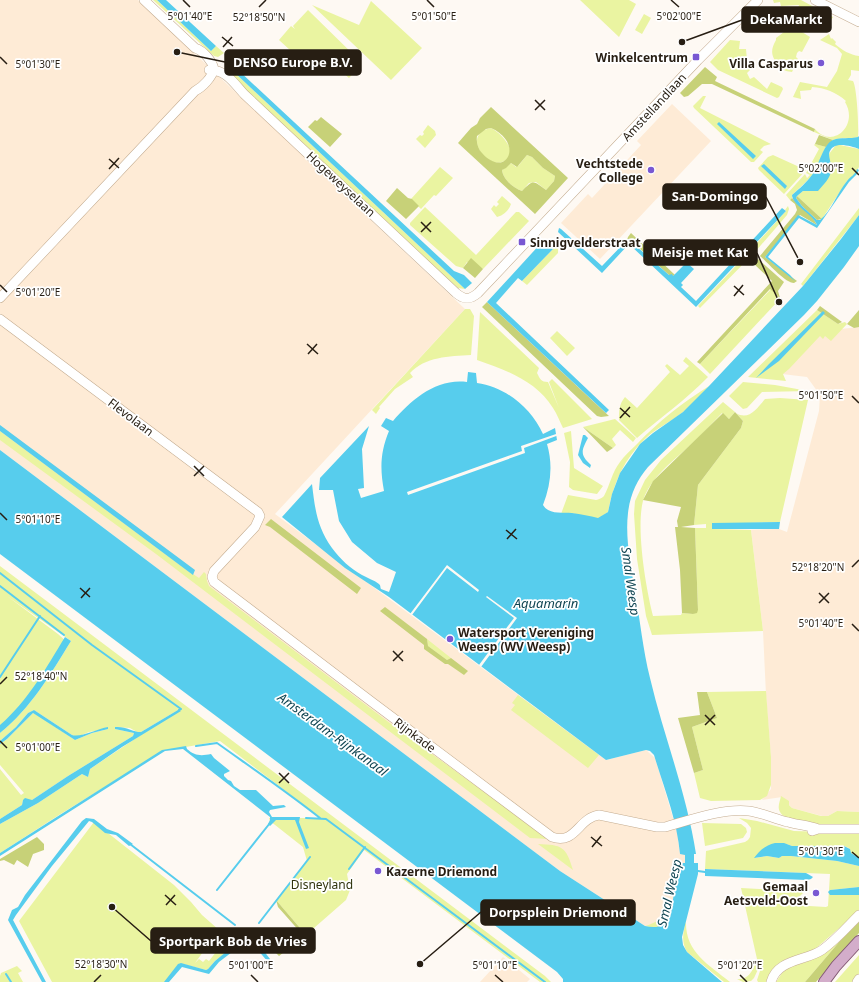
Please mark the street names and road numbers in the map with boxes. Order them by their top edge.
street label: Amstellandlaan [618,69,690,145]
street label: Hogeweyselaan [303,148,379,220]
street label: Flevolaan [105,394,157,440]
street label: Rijnkade [391,714,440,756]

